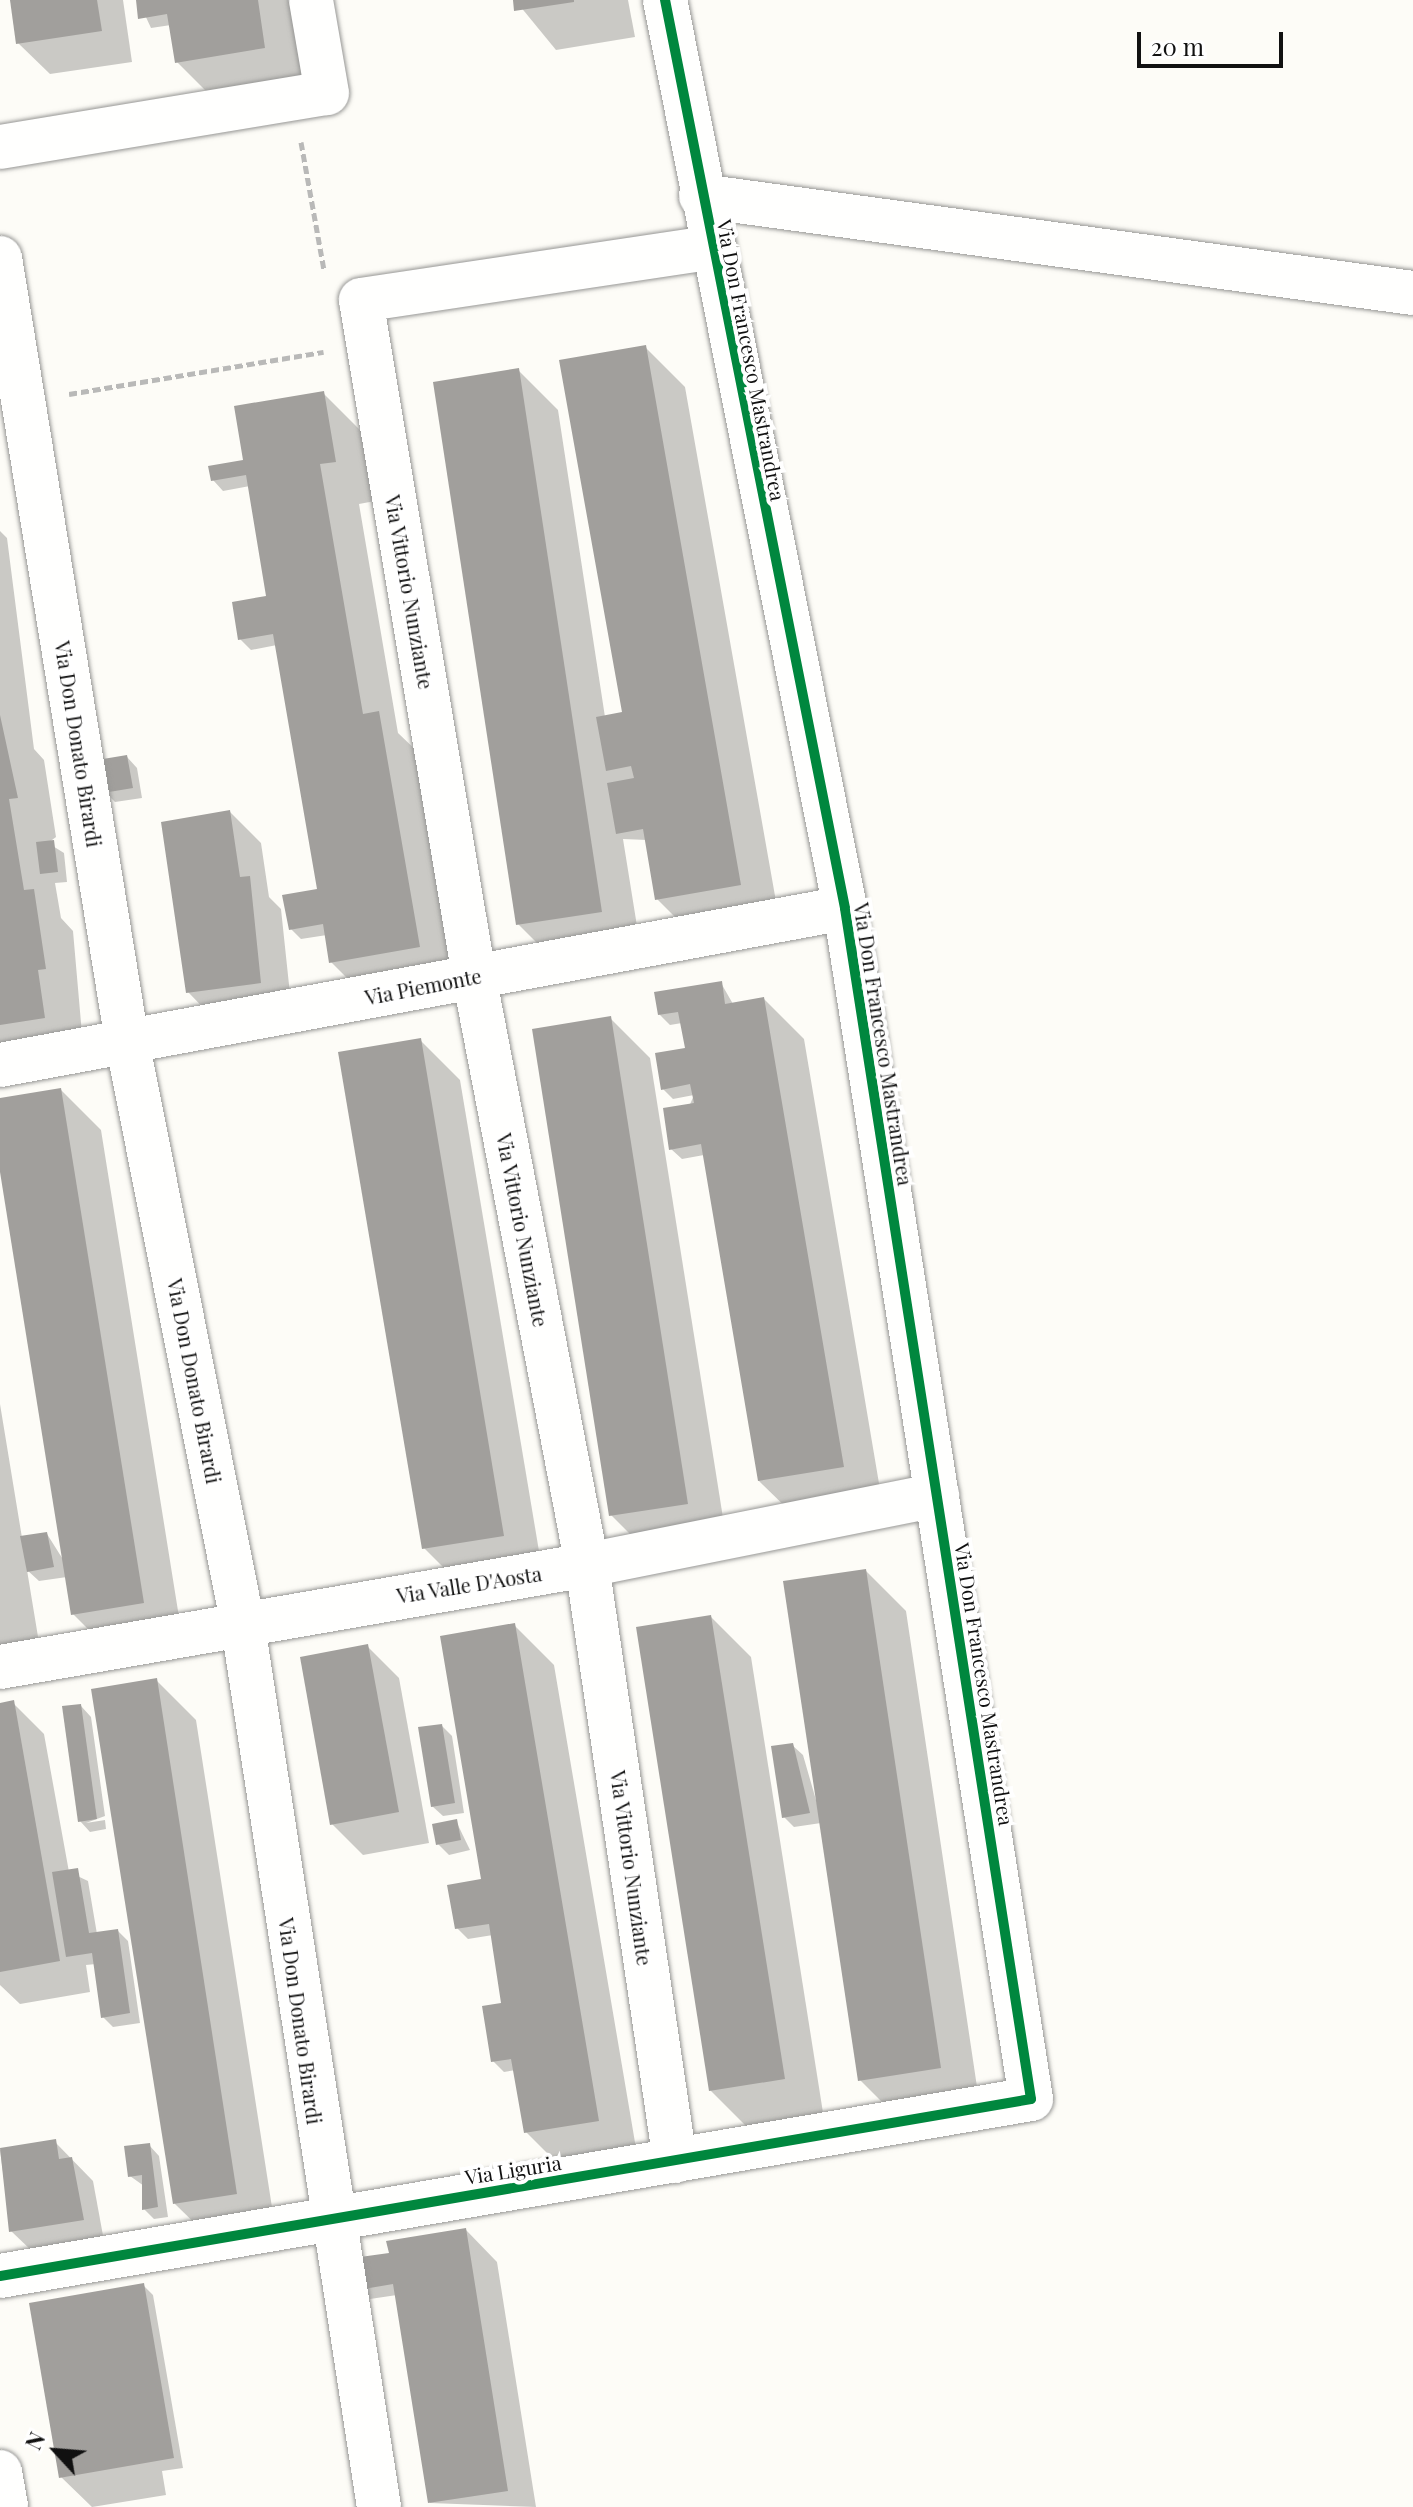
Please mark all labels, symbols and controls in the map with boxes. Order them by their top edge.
scale bar [1141,16,1287,66]
text: 20 m [1151,30,1204,62]
street label: Via Don Francesco Mastrandrea [713,217,791,503]
street label: Via Vittorio Nunziante [381,493,439,691]
street label: Via Don Donato Birardi [51,639,107,849]
street label: Via Don Francesco Mastrandrea [850,901,918,1187]
street label: Via Piemonte [363,963,483,1009]
street label: Via Vittorio Nunziante [492,1131,554,1329]
street label: Via Don Donato Birardi [163,1276,227,1486]
street label: Via Don Francesco Mastrandrea [951,1541,1019,1827]
street label: Via Valle D'Aosta [394,1561,544,1607]
street label: Via Vittorio Nunziante [606,1768,658,1968]
street label: Via Don Donato Birardi [275,1916,327,2126]
street label: Via Liguria [463,2150,563,2188]
north arrow [16,2411,96,2491]
text: N [17,2427,51,2454]

